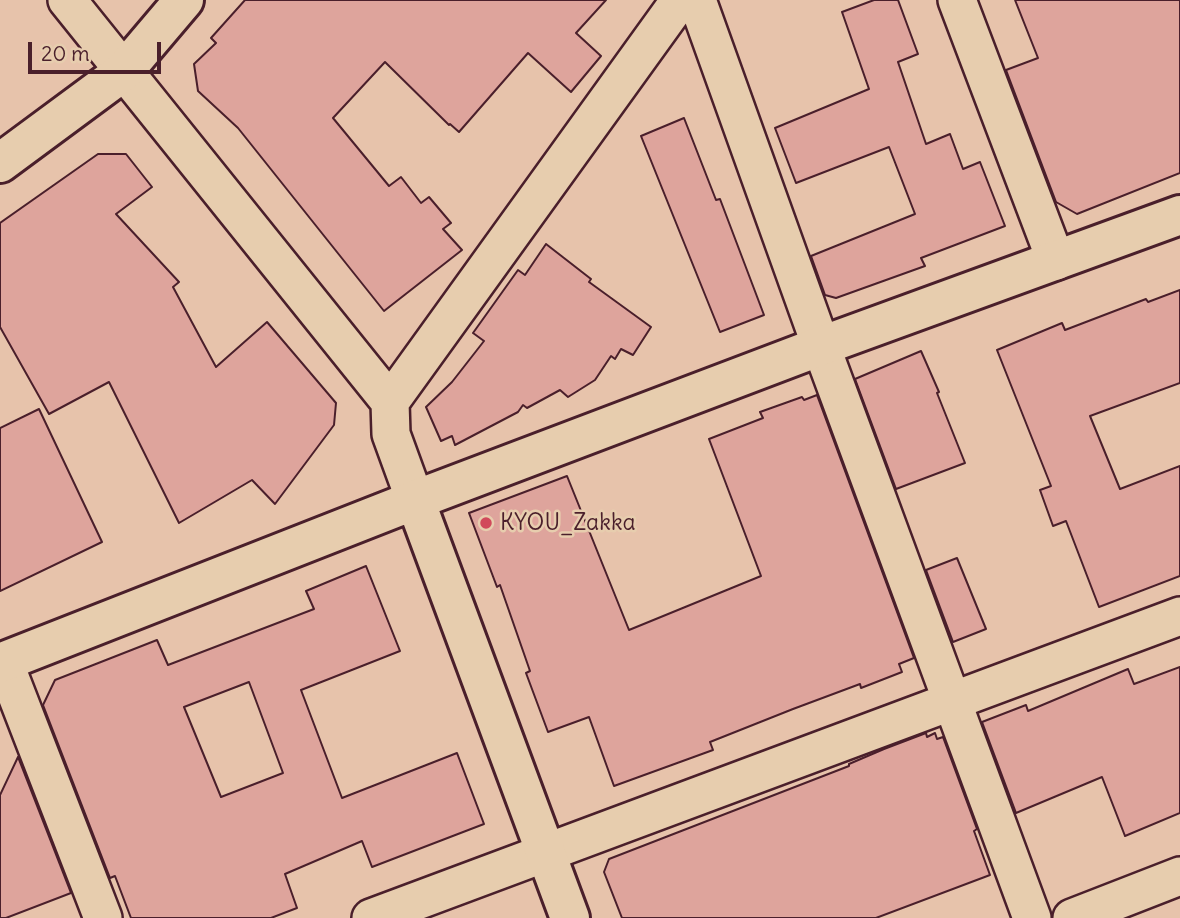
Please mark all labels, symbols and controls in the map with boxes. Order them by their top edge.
scale bar [32,28,164,72]
text: 20 m [41,40,90,67]
place label: KYOU_Zakka [500,509,636,537]
marker: KYOU_Zakka [478,515,494,531]

